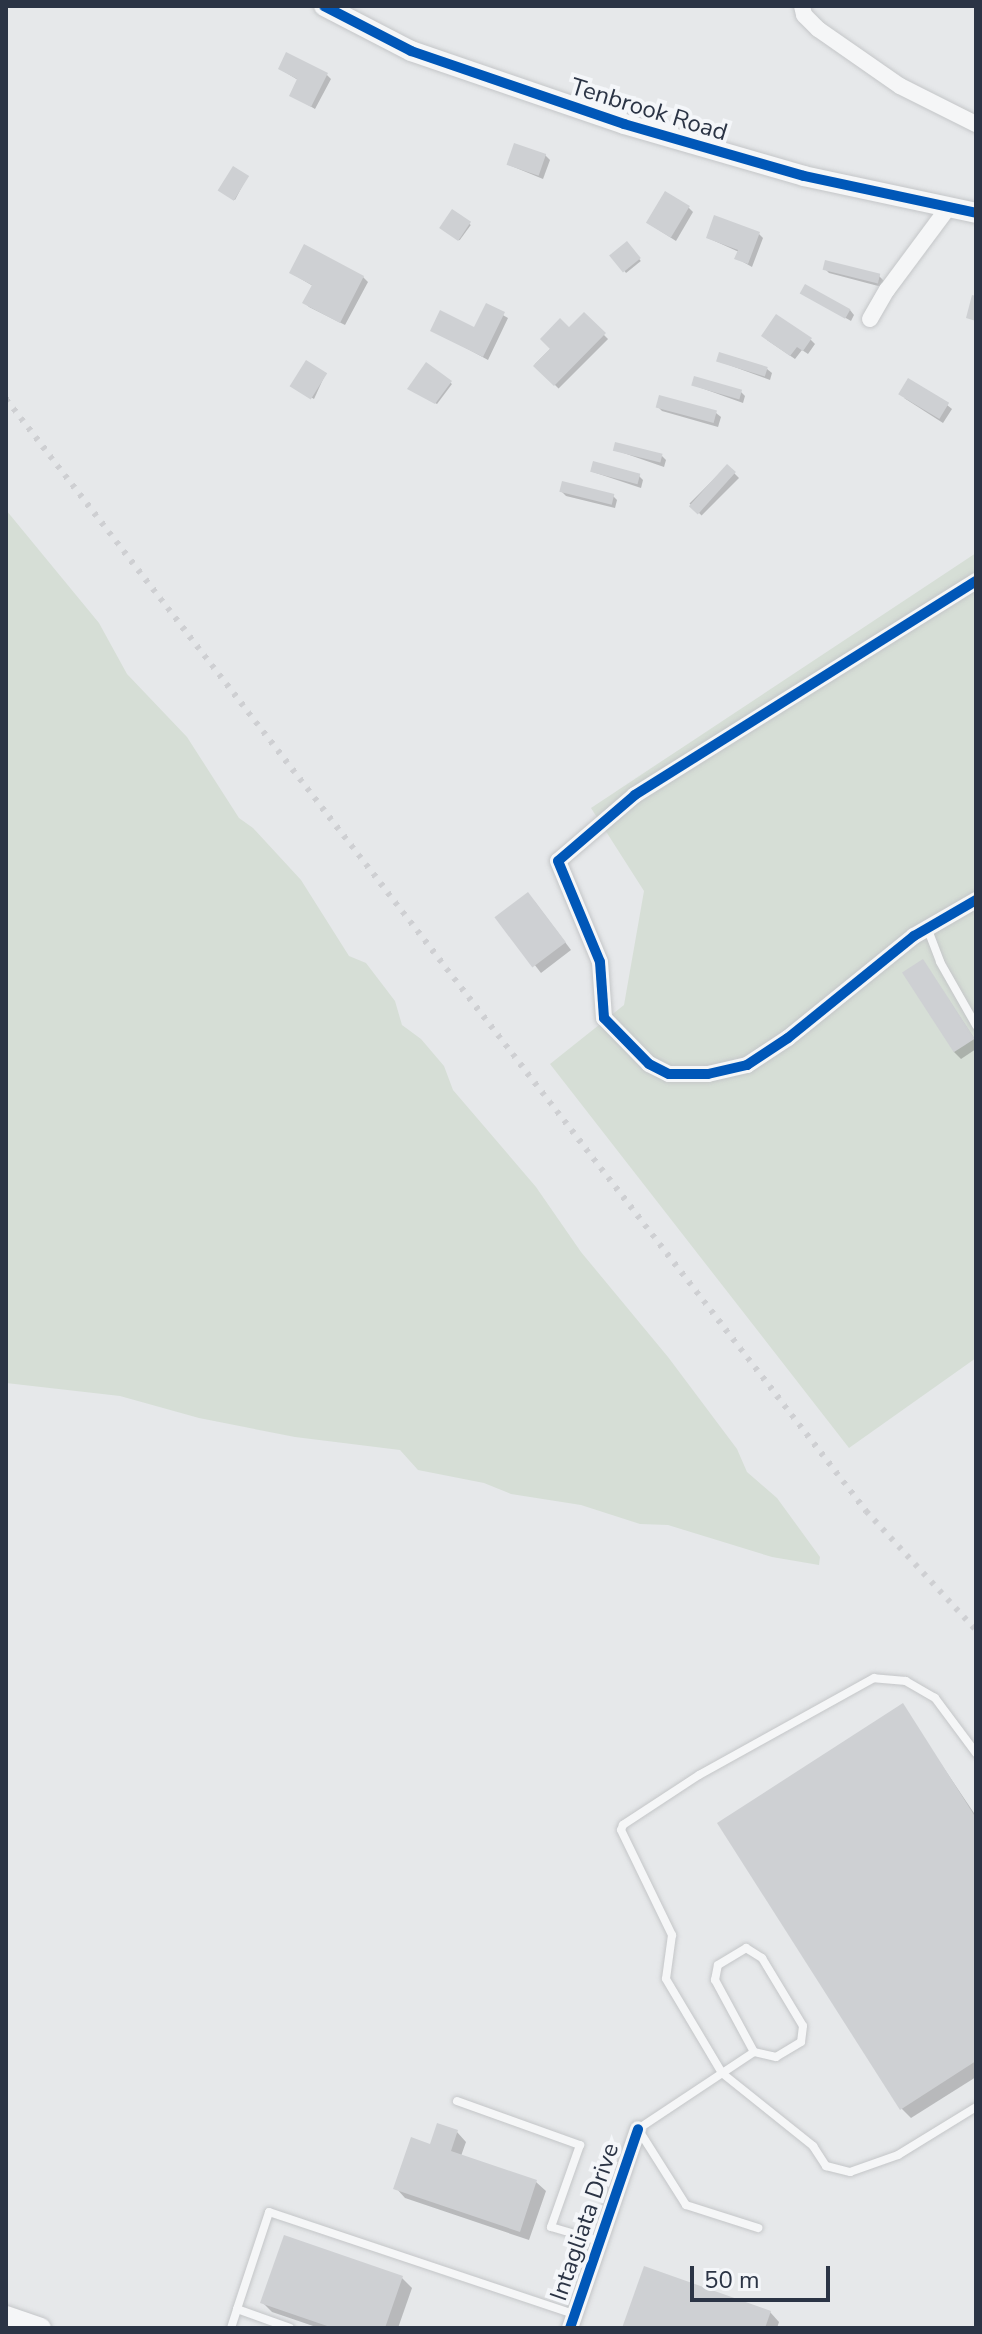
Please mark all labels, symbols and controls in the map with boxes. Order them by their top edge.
street label: Tenbrook Road [567,73,731,147]
street label: Intagliata Drive [545,2140,625,2304]
scale bar [694,2250,834,2300]
text: 50 m [704,2264,760,2296]

